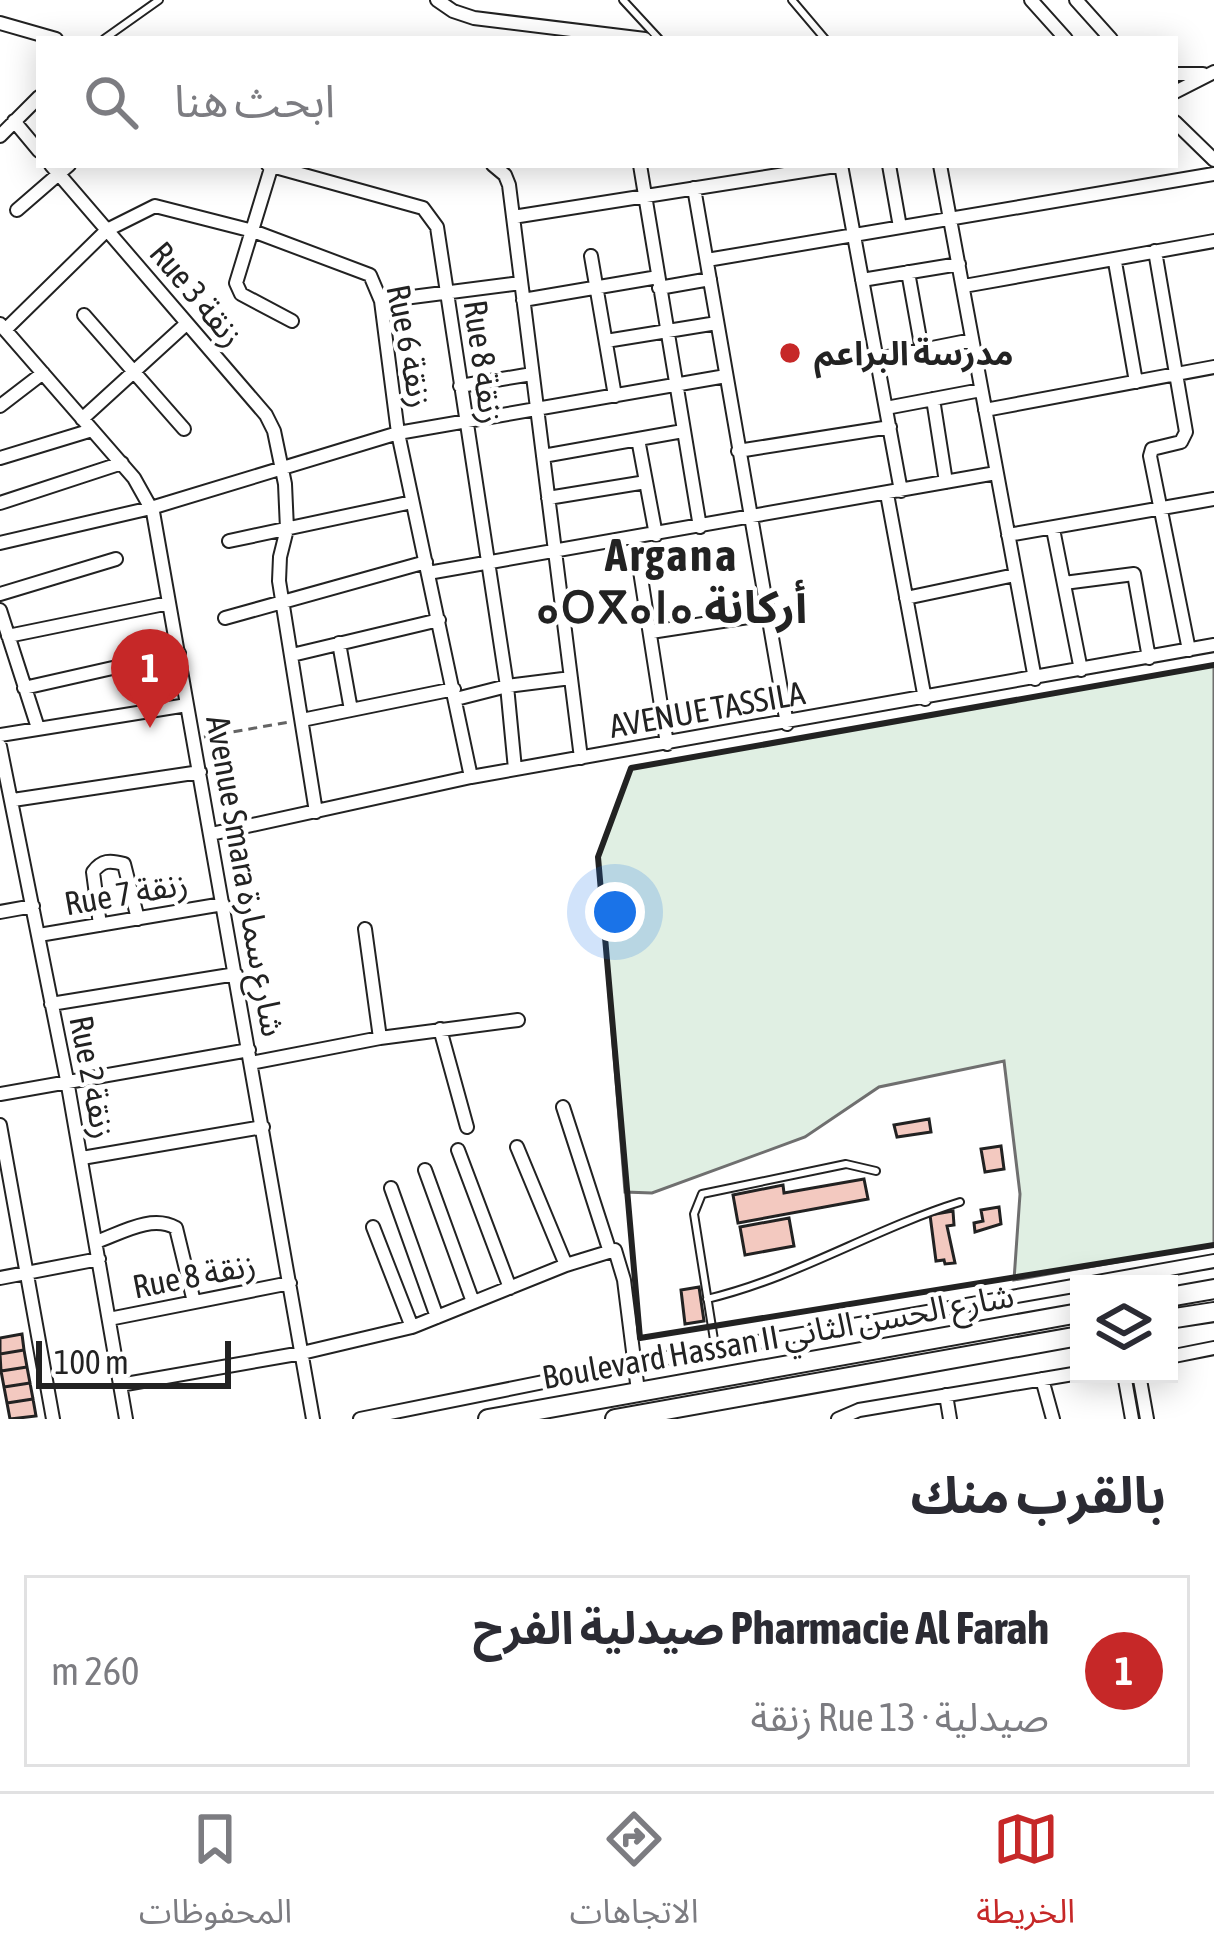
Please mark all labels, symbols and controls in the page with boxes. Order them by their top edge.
search box [36,36,1178,168]
icon: search [78,69,144,135]
text: ابحث هنا [174,75,335,127]
street label: Rue 3 زنقة [142,234,252,354]
street label: Rue 6 زنقة [379,281,441,411]
street label: Rue 8 زنقة [456,298,511,426]
place label: مدرسة البراعم [814,334,1014,379]
marker: مدرسة البراعم [777,340,803,366]
district label: Argana ⴰⵔⴳⴰⵏⴰ أركانة [537,529,807,634]
pin: 1 [111,629,189,728]
street label: AVENUE TASSILA [606,673,808,745]
street label: Avenue Smara شارع سمارة [193,713,293,1041]
street label: Rue 7 زنقة [61,863,191,923]
your location [585,882,645,942]
street label: Rue 2 زنقة [62,1012,124,1142]
street label: Rue 8 زنقة [129,1244,259,1306]
map controls [1070,1275,1178,1383]
button: layers [1070,1275,1178,1383]
street label: Boulevard Hassan II شارع الحسن الثاني [539,1276,1018,1403]
scale bar [36,1335,231,1388]
text: 100 m [54,1343,129,1381]
text: بالقرب منك [910,1465,1166,1524]
text: Pharmacie Al Farah صيدلية الفرح [473,1602,1049,1654]
text: 260 m [51,1649,139,1693]
text: 1 [1115,1649,1133,1693]
text: صيدلية · Rue 13 زنقة [751,1695,1049,1739]
tab: المحفوظات [139,1806,292,1947]
tab: الاتجاهات [570,1806,699,1947]
tab: الخريطة [976,1806,1075,1947]

